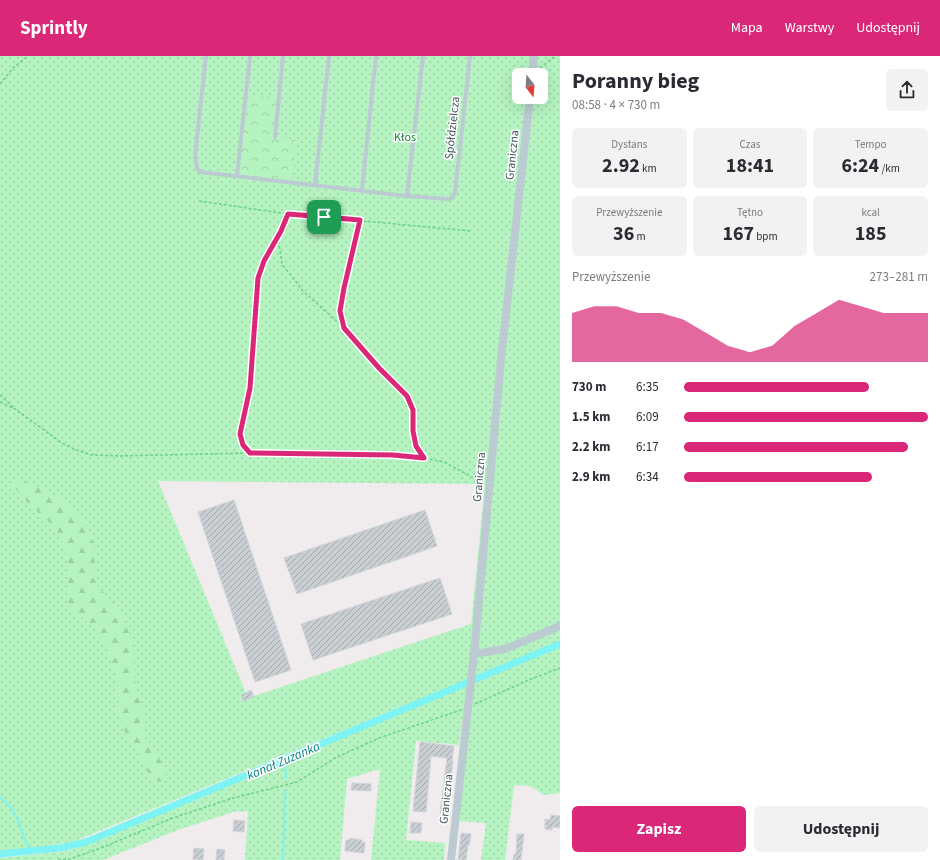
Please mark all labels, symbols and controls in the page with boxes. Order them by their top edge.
text: Sprintly [20,15,88,42]
text: Mapa [731,18,763,38]
text: Warstwy [785,18,834,38]
text: Udostępnij [856,18,920,38]
text: Poranny bieg [572,65,699,97]
north arrow [512,68,548,104]
map controls [512,68,548,104]
button: share [886,69,928,111]
street label: Spółdzielcza [441,96,464,160]
text: 08:58 · 4 × 730 m [572,96,660,114]
park label: Kłos [394,129,416,146]
street label: Graniczna [501,129,524,181]
text: Dystans [611,137,647,152]
text: Czas [740,137,760,152]
text: Tempo [855,137,887,152]
text: 2.92 [602,152,640,180]
text: 18:41 [726,152,774,180]
text: 6:24 [842,152,879,180]
text: km [640,161,657,176]
text: /km [879,161,900,176]
pin [307,200,341,234]
text: Przewyższenie [596,205,663,220]
text: Tętno [737,205,763,220]
text: kcal [861,205,880,220]
icon: arrive [313,206,335,228]
text: 36 [613,220,634,248]
text: 167 [722,220,754,248]
text: 185 [855,220,887,248]
text: m [634,229,646,244]
text: bpm [754,229,778,244]
text: Przewyższenie [572,268,650,286]
text: 273–281 m [870,268,928,286]
text: 730 m [572,378,606,396]
text: 6:35 [636,378,659,396]
text: 1.5 km [572,408,611,426]
text: 6:09 [636,408,659,426]
text: 2.2 km [572,438,611,456]
text: 6:17 [636,438,659,456]
street label: Graniczna [469,451,490,503]
text: 2.9 km [572,468,611,486]
text: 6:34 [636,468,659,486]
water label: kanał Zuzanka [244,737,323,784]
street label: Graniczna [435,773,458,825]
button: Zapisz [572,806,746,852]
button: Udostępnij [754,806,928,852]

